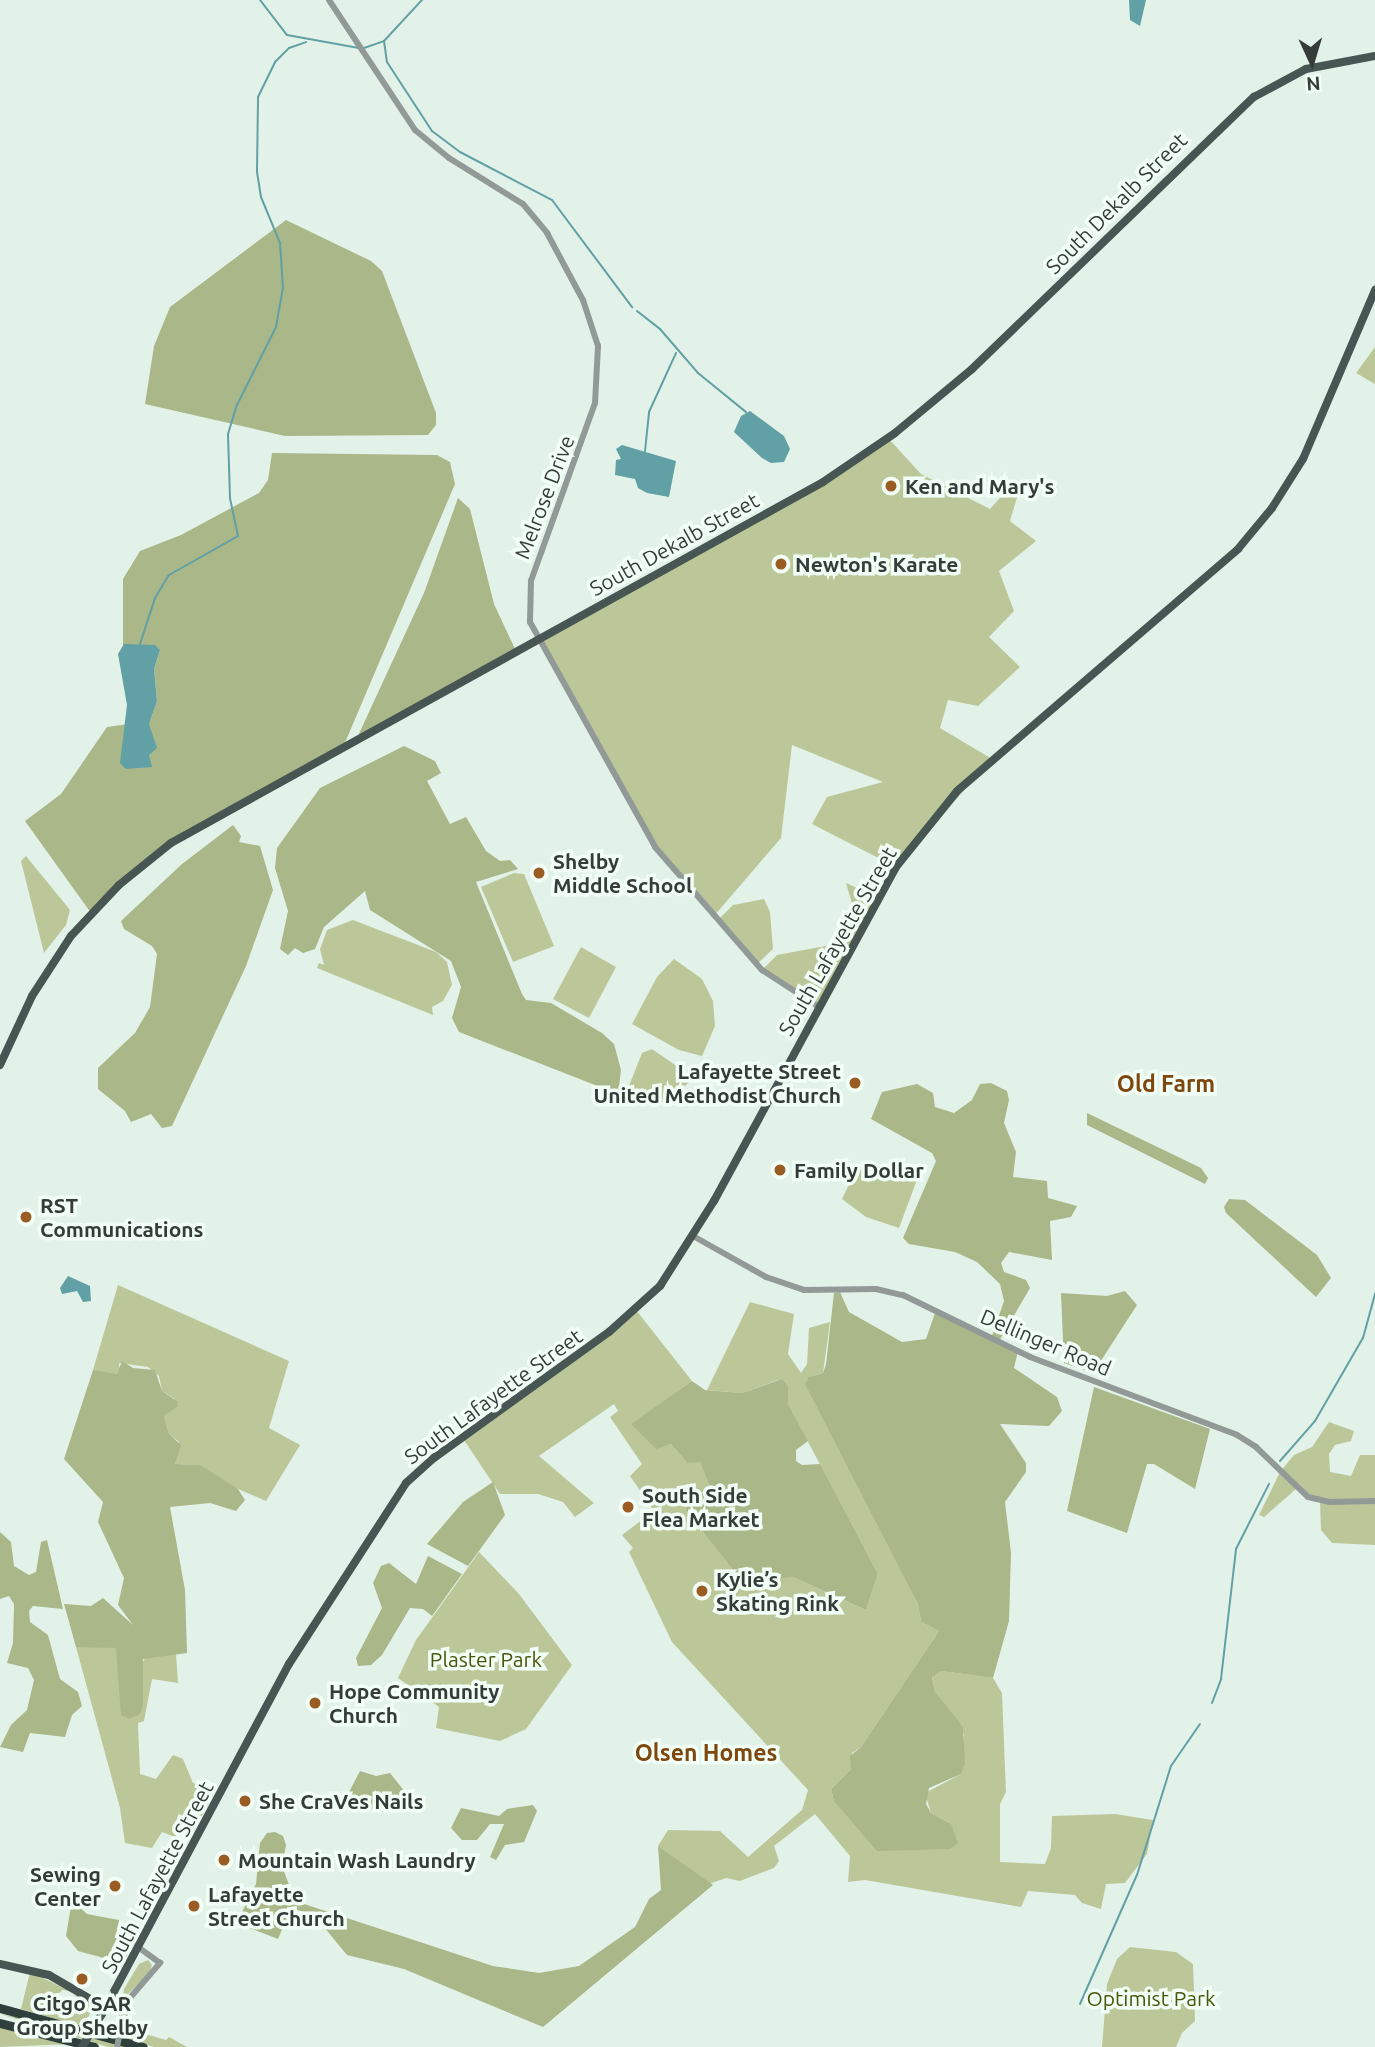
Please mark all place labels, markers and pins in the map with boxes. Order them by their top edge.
place label: Ken and Mary's [905,473,1054,499]
marker: Ken and Mary's [883,478,899,494]
place label: Newton's Karate [795,551,958,577]
marker: Newton's Karate [773,556,789,572]
place label: Shelby Middle School [553,848,692,898]
marker: Shelby Middle School [531,865,547,881]
place label: Lafayette Street United Methodist Church [594,1058,841,1108]
marker: Lafayette Street United Methodist Church [847,1075,863,1091]
place label: Family Dollar [794,1157,924,1183]
marker: Family Dollar [772,1162,788,1178]
place label: RST Communications [40,1192,204,1242]
marker: RST Communications [18,1209,34,1225]
place label: South Side Flea Market [642,1482,760,1532]
marker: South Side Flea Market [620,1499,636,1515]
place label: Kylie’s Skating Rink [716,1566,839,1616]
marker: Kylie’s Skating Rink [694,1583,710,1599]
place label: Hope Community Church [329,1678,499,1728]
marker: Hope Community Church [307,1695,323,1711]
place label: She CraVes Nails [259,1788,423,1814]
marker: She CraVes Nails [237,1793,253,1809]
place label: Mountain Wash Laundry [238,1847,476,1873]
marker: Mountain Wash Laundry [216,1852,232,1868]
place label: Sewing Center [30,1861,101,1911]
marker: Sewing Center [107,1878,123,1894]
place label: Lafayette Street Church [208,1881,345,1931]
marker: Lafayette Street Church [186,1898,202,1914]
marker: Citgo SAR Group Shelby [74,1971,90,1987]
place label: Citgo SAR Group Shelby [16,1990,148,2040]

